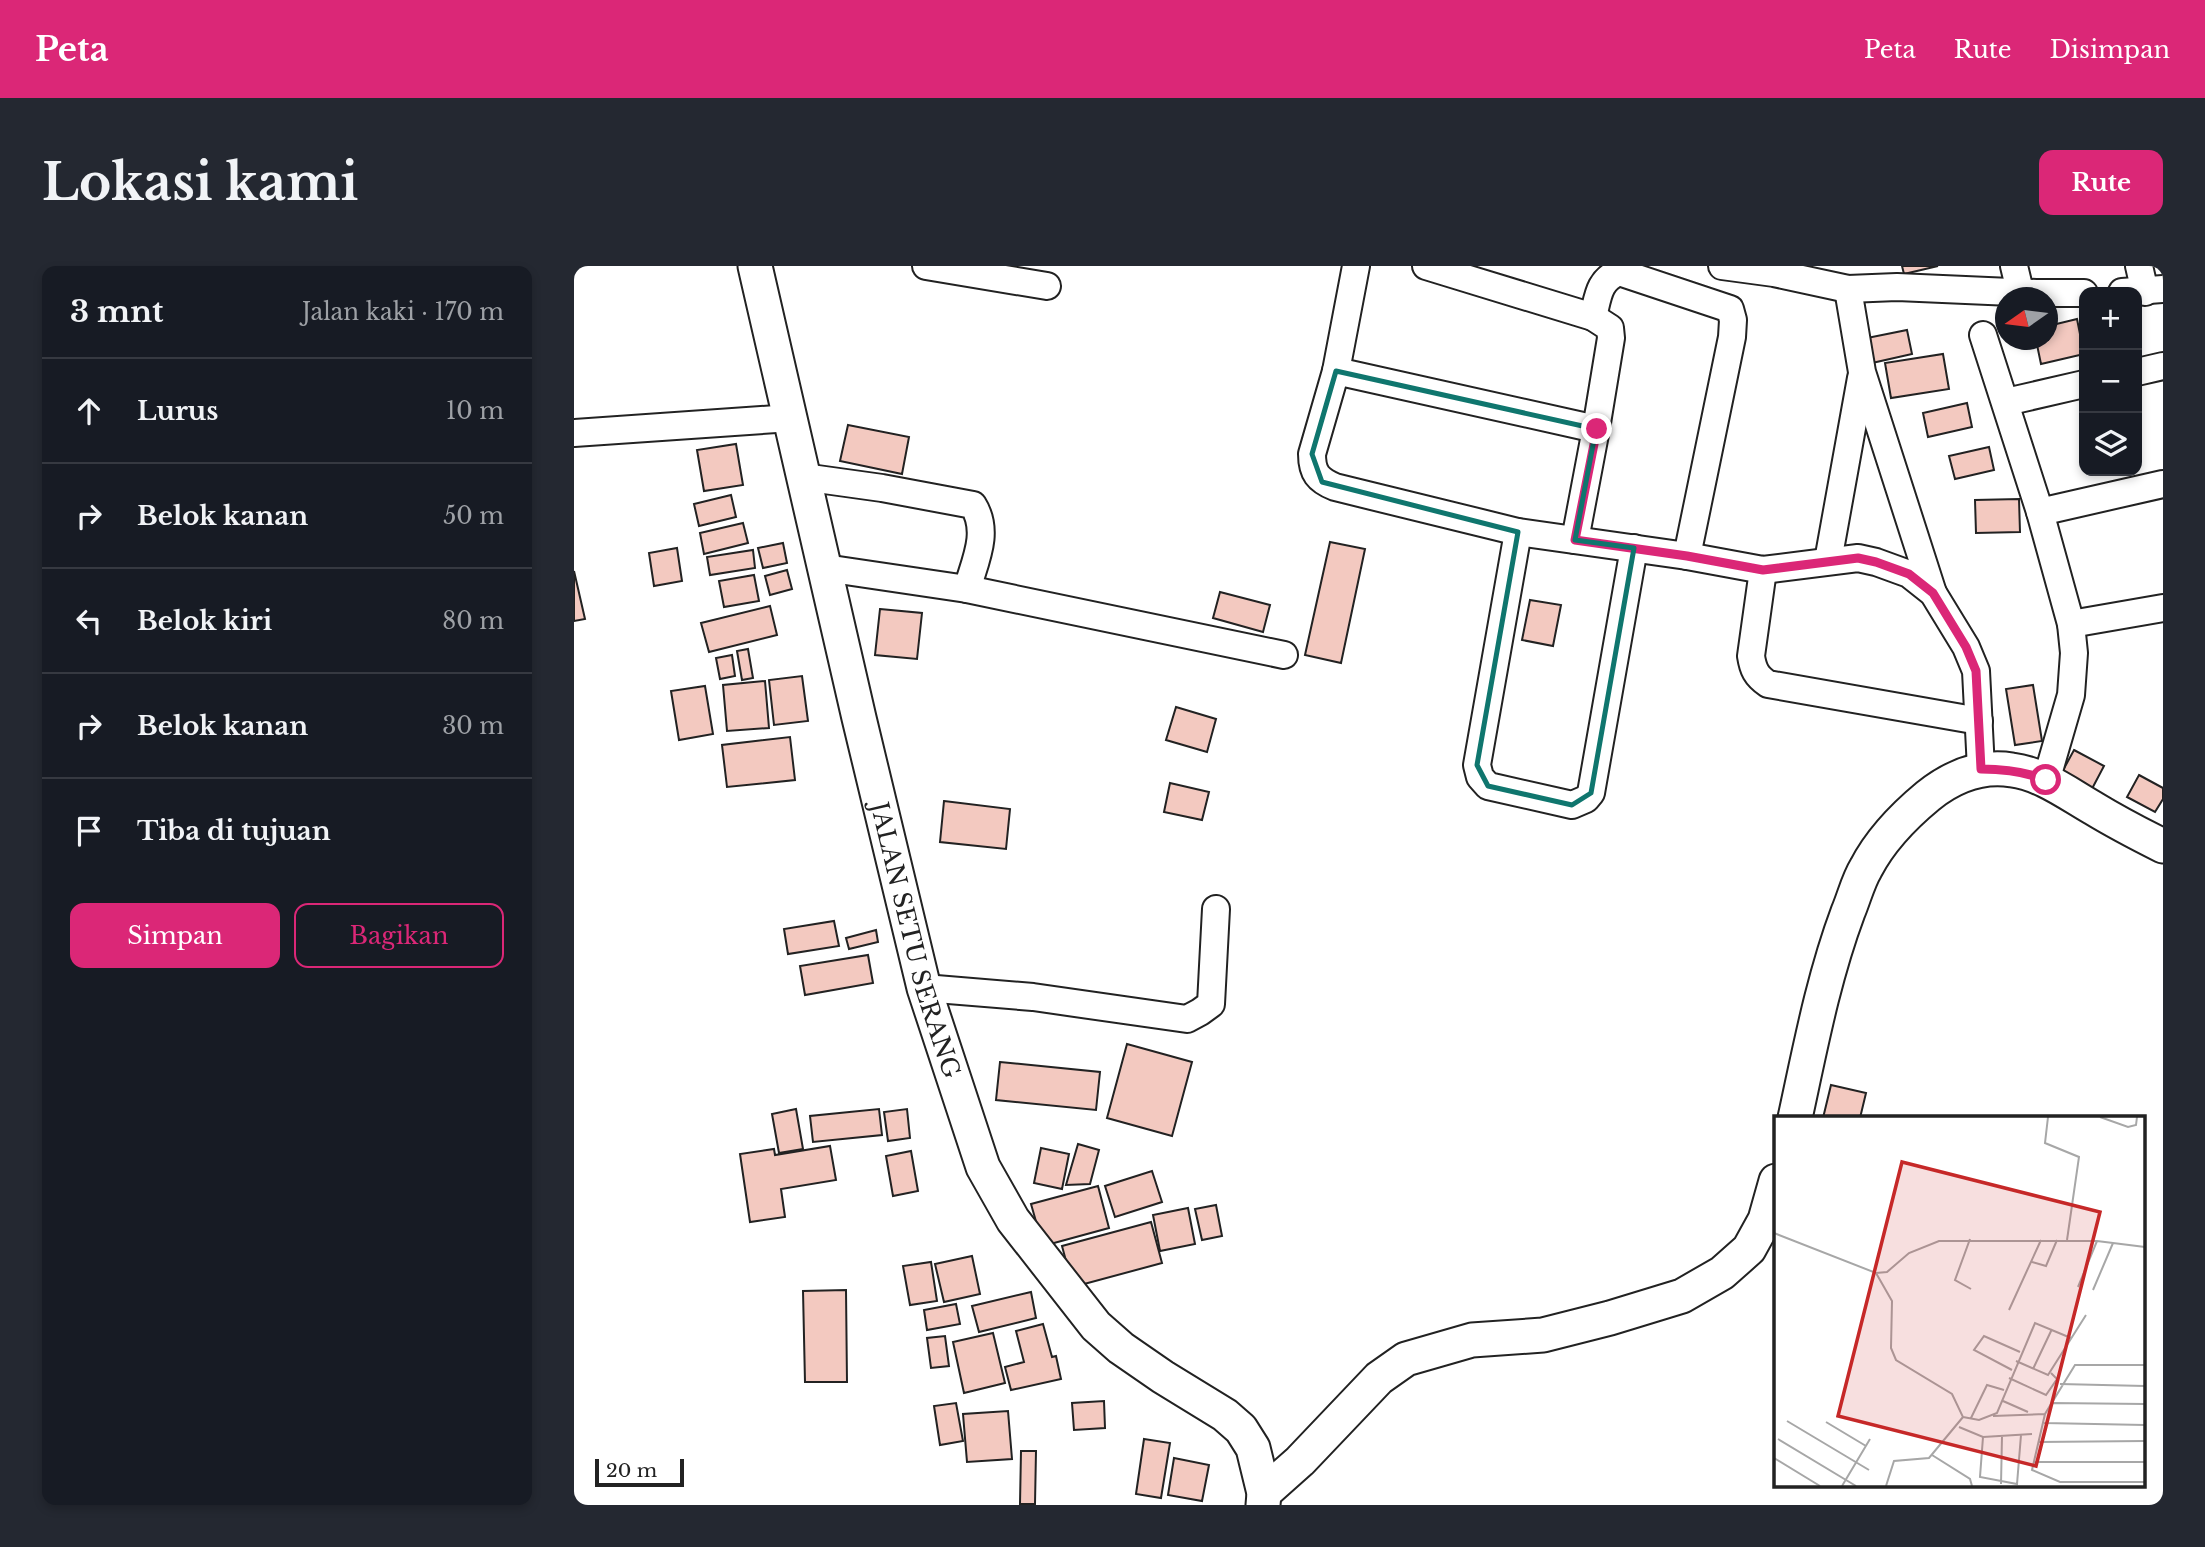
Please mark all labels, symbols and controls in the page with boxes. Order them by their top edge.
text: Peta [35,29,109,70]
text: Peta [1864,35,1916,64]
text: Rute [1954,35,2012,64]
text: Disimpan [2050,35,2170,64]
button: Rute [2039,150,2163,215]
text: Lokasi kami [42,152,358,213]
north arrow [1995,287,2058,350]
map controls [2079,287,2142,476]
button: + [2079,287,2142,350]
text: 3 mnt [70,293,164,330]
text: Jalan kaki · 170 m [302,298,504,326]
button: − [2079,350,2142,413]
icon: ahead [70,392,108,430]
text: Lurus [137,395,218,427]
text: 10 m [446,397,504,425]
route end [1581,413,1612,444]
button: layers [2079,413,2142,476]
icon: right [70,497,108,535]
text: Belok kanan [137,500,308,532]
text: 50 m [443,502,504,530]
icon: left [70,602,108,640]
text: Belok kiri [137,605,272,637]
text: 80 m [442,607,504,635]
icon: right [70,707,108,745]
text: Belok kanan [137,710,308,742]
text: 30 m [442,712,504,740]
route start [2030,764,2061,795]
street label: JALAN SETU SERANG [865,796,967,1082]
icon: arrive [70,812,108,850]
text: Tiba di tujuan [137,815,331,847]
button: Simpan [70,903,280,968]
button: Bagikan [294,903,504,968]
inset map [1774,1116,2146,1488]
scale bar [595,1456,684,1488]
text: 20 m [606,1459,657,1482]

